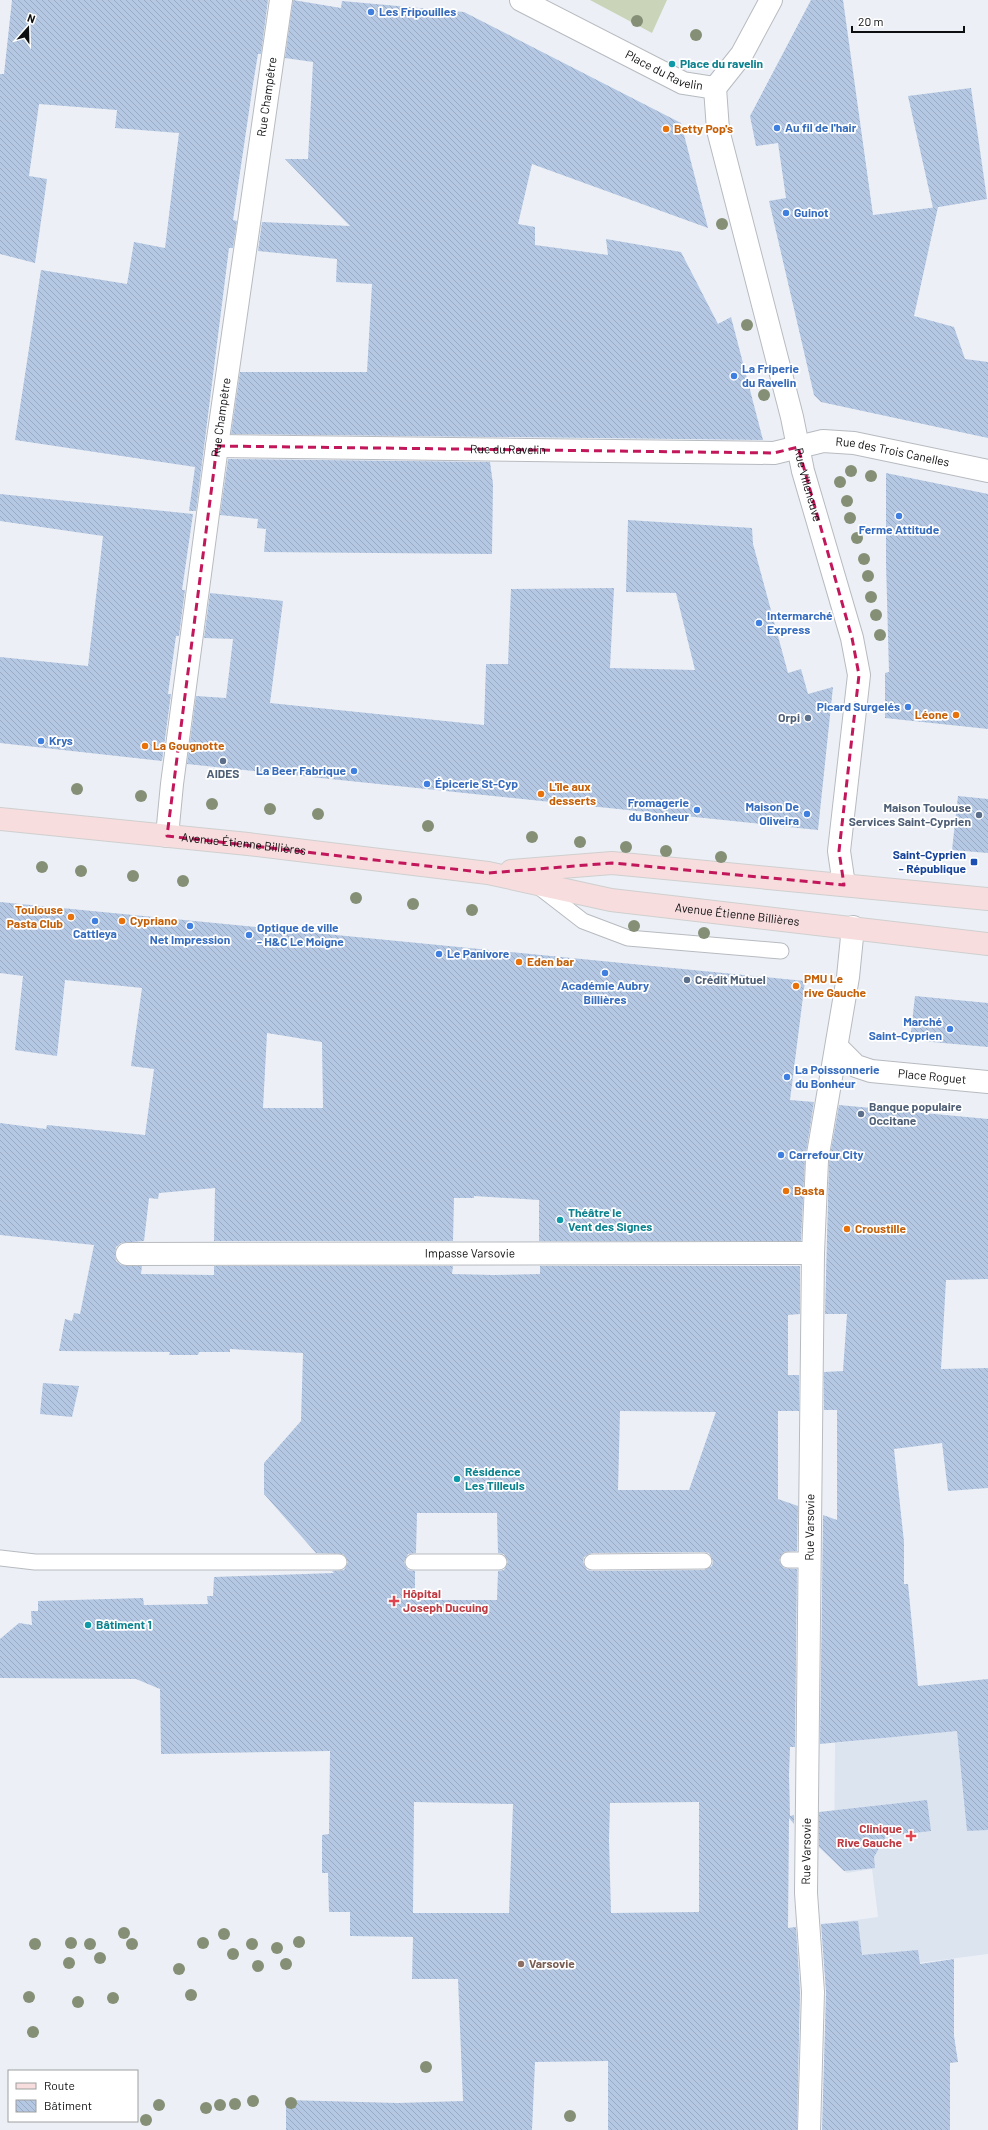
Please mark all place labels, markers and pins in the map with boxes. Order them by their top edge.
place label: Les Fripouilles [379,4,456,18]
marker: Les Fripouilles [366,7,376,17]
place label: Place du ravelin [680,56,763,70]
marker: Place du ravelin [667,59,677,69]
place label: Au fil de l'hair [785,120,857,134]
place label: Betty Pop's [674,121,733,135]
marker: Au fil de l'hair [772,123,782,133]
marker: Betty Pop's [661,124,671,134]
place label: Guinot [794,205,829,219]
marker: Guinot [781,208,791,218]
place label: La Friperie du Ravelin [742,361,800,389]
marker: La Friperie du Ravelin [729,371,739,381]
marker: Ferme Attitude [894,511,904,521]
place label: Ferme Attitude [859,522,940,536]
place label: Intermarché Express [767,608,833,636]
marker: Intermarché Express [754,618,764,628]
place label: Picard Surgelés [817,699,900,713]
marker: Picard Surgelés [903,702,913,712]
place label: Léone [915,707,948,721]
place label: Orpi [778,710,800,724]
marker: Léone [951,710,961,720]
marker: Orpi [803,713,813,723]
place label: Krys [49,733,73,747]
marker: Krys [36,736,46,746]
place label: La Gougnotte [153,738,225,752]
marker: La Gougnotte [140,741,150,751]
marker: AIDES [218,756,228,766]
place label: La Beer Fabrique [256,763,346,777]
place label: AIDES [207,766,239,780]
marker: La Beer Fabrique [349,766,359,776]
place label: Épicerie St-Cyp [435,776,518,790]
marker: Épicerie St-Cyp [422,779,432,789]
place label: L'île aux desserts [549,779,596,807]
marker: L'île aux desserts [536,789,546,799]
place label: Fromagerie du Bonheur [628,795,689,823]
place label: Maison De Oliveira [745,799,799,827]
place label: Maison Toulouse Services Saint-Cyprien [849,800,971,828]
marker: Fromagerie du Bonheur [692,805,702,815]
marker: Maison De Oliveira [802,809,812,819]
marker: Maison Toulouse Services Saint-Cyprien [974,810,984,820]
place label: Saint-Cyprien - République [893,847,966,875]
marker: Saint-Cyprien - République [969,857,979,867]
place label: Toulouse Pasta Club [7,902,63,930]
marker: Toulouse Pasta Club [66,912,76,922]
place label: Cypriano [130,913,178,927]
marker: Cattleya [90,916,100,926]
marker: Cypriano [117,916,127,926]
place label: Optique de ville - H&C Le Moigne [257,920,344,948]
marker: Net Impression [185,921,195,931]
place label: Cattleya [73,926,117,940]
marker: Optique de ville - H&C Le Moigne [244,930,254,940]
place label: Net Impression [150,932,230,946]
place label: Le Panivore [447,946,510,960]
marker: Le Panivore [434,949,444,959]
place label: Eden bar [527,954,574,968]
marker: Eden bar [514,957,524,967]
marker: Académie Aubry Billières [600,968,610,978]
place label: PMU Le rive Gauche [804,971,867,999]
place label: Crédit Mutuel [695,972,766,986]
marker: Crédit Mutuel [682,975,692,985]
place label: Académie Aubry Billières [561,978,649,1006]
marker: PMU Le rive Gauche [791,981,801,991]
place label: Marché Saint-Cyprien [869,1014,942,1042]
marker: Marché Saint-Cyprien [945,1024,955,1034]
place label: La Poissonnerie du Bonheur [795,1062,880,1090]
marker: La Poissonnerie du Bonheur [782,1072,792,1082]
place label: Banque populaire Occitane [869,1099,962,1127]
marker: Banque populaire Occitane [856,1109,866,1119]
place label: Carrefour City [789,1147,864,1161]
marker: Carrefour City [776,1150,786,1160]
place label: Basta [794,1183,825,1197]
marker: Basta [781,1186,791,1196]
place label: Théâtre le Vent des Signes [568,1205,652,1233]
marker: Théâtre le Vent des Signes [555,1215,565,1225]
place label: Croustille [855,1221,906,1235]
marker: Croustille [842,1224,852,1234]
place label: Résidence Les Tilleuls [465,1464,525,1492]
marker: Résidence Les Tilleuls [452,1474,462,1484]
place label: Hôpital Joseph Ducuing [403,1586,489,1614]
marker: Hôpital Joseph Ducuing [388,1595,400,1607]
place label: Bâtiment 1 [96,1617,152,1631]
marker: Bâtiment 1 [83,1620,93,1630]
place label: Clinique Rive Gauche [837,1821,902,1849]
marker: Clinique Rive Gauche [905,1830,917,1842]
place label: Varsovie [529,1956,575,1970]
marker: Varsovie [516,1959,526,1969]

